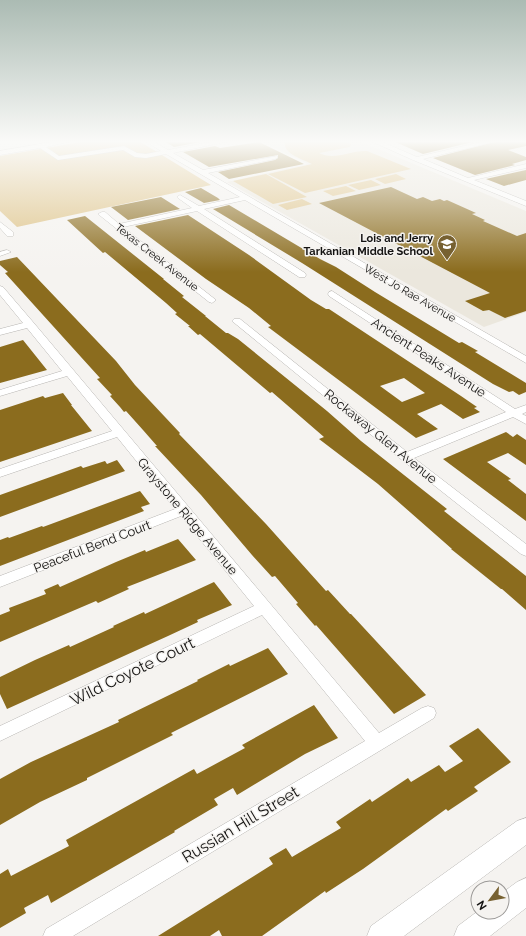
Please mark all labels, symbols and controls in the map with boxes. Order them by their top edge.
street label: Texas Creek Avenue [112,221,201,294]
place label: Lois and Jerry Tarkanian Middle School [303,232,433,258]
school or university icon: Lois and Jerry Tarkanian Middle School [436,233,458,261]
street label: West Jo Rae Avenue [362,262,458,325]
street label: Ancient Peaks Avenue [369,315,489,400]
street label: Rockaway Glen Avenue [321,386,440,487]
street label: Graystone Ridge Avenue [134,455,241,578]
street label: Peaceful Bend Court [31,517,154,576]
street label: Wild Coyote Court [67,633,198,710]
street label: Russian Hill Street [178,782,303,867]
north arrow [470,880,510,920]
text: N [474,898,490,912]

